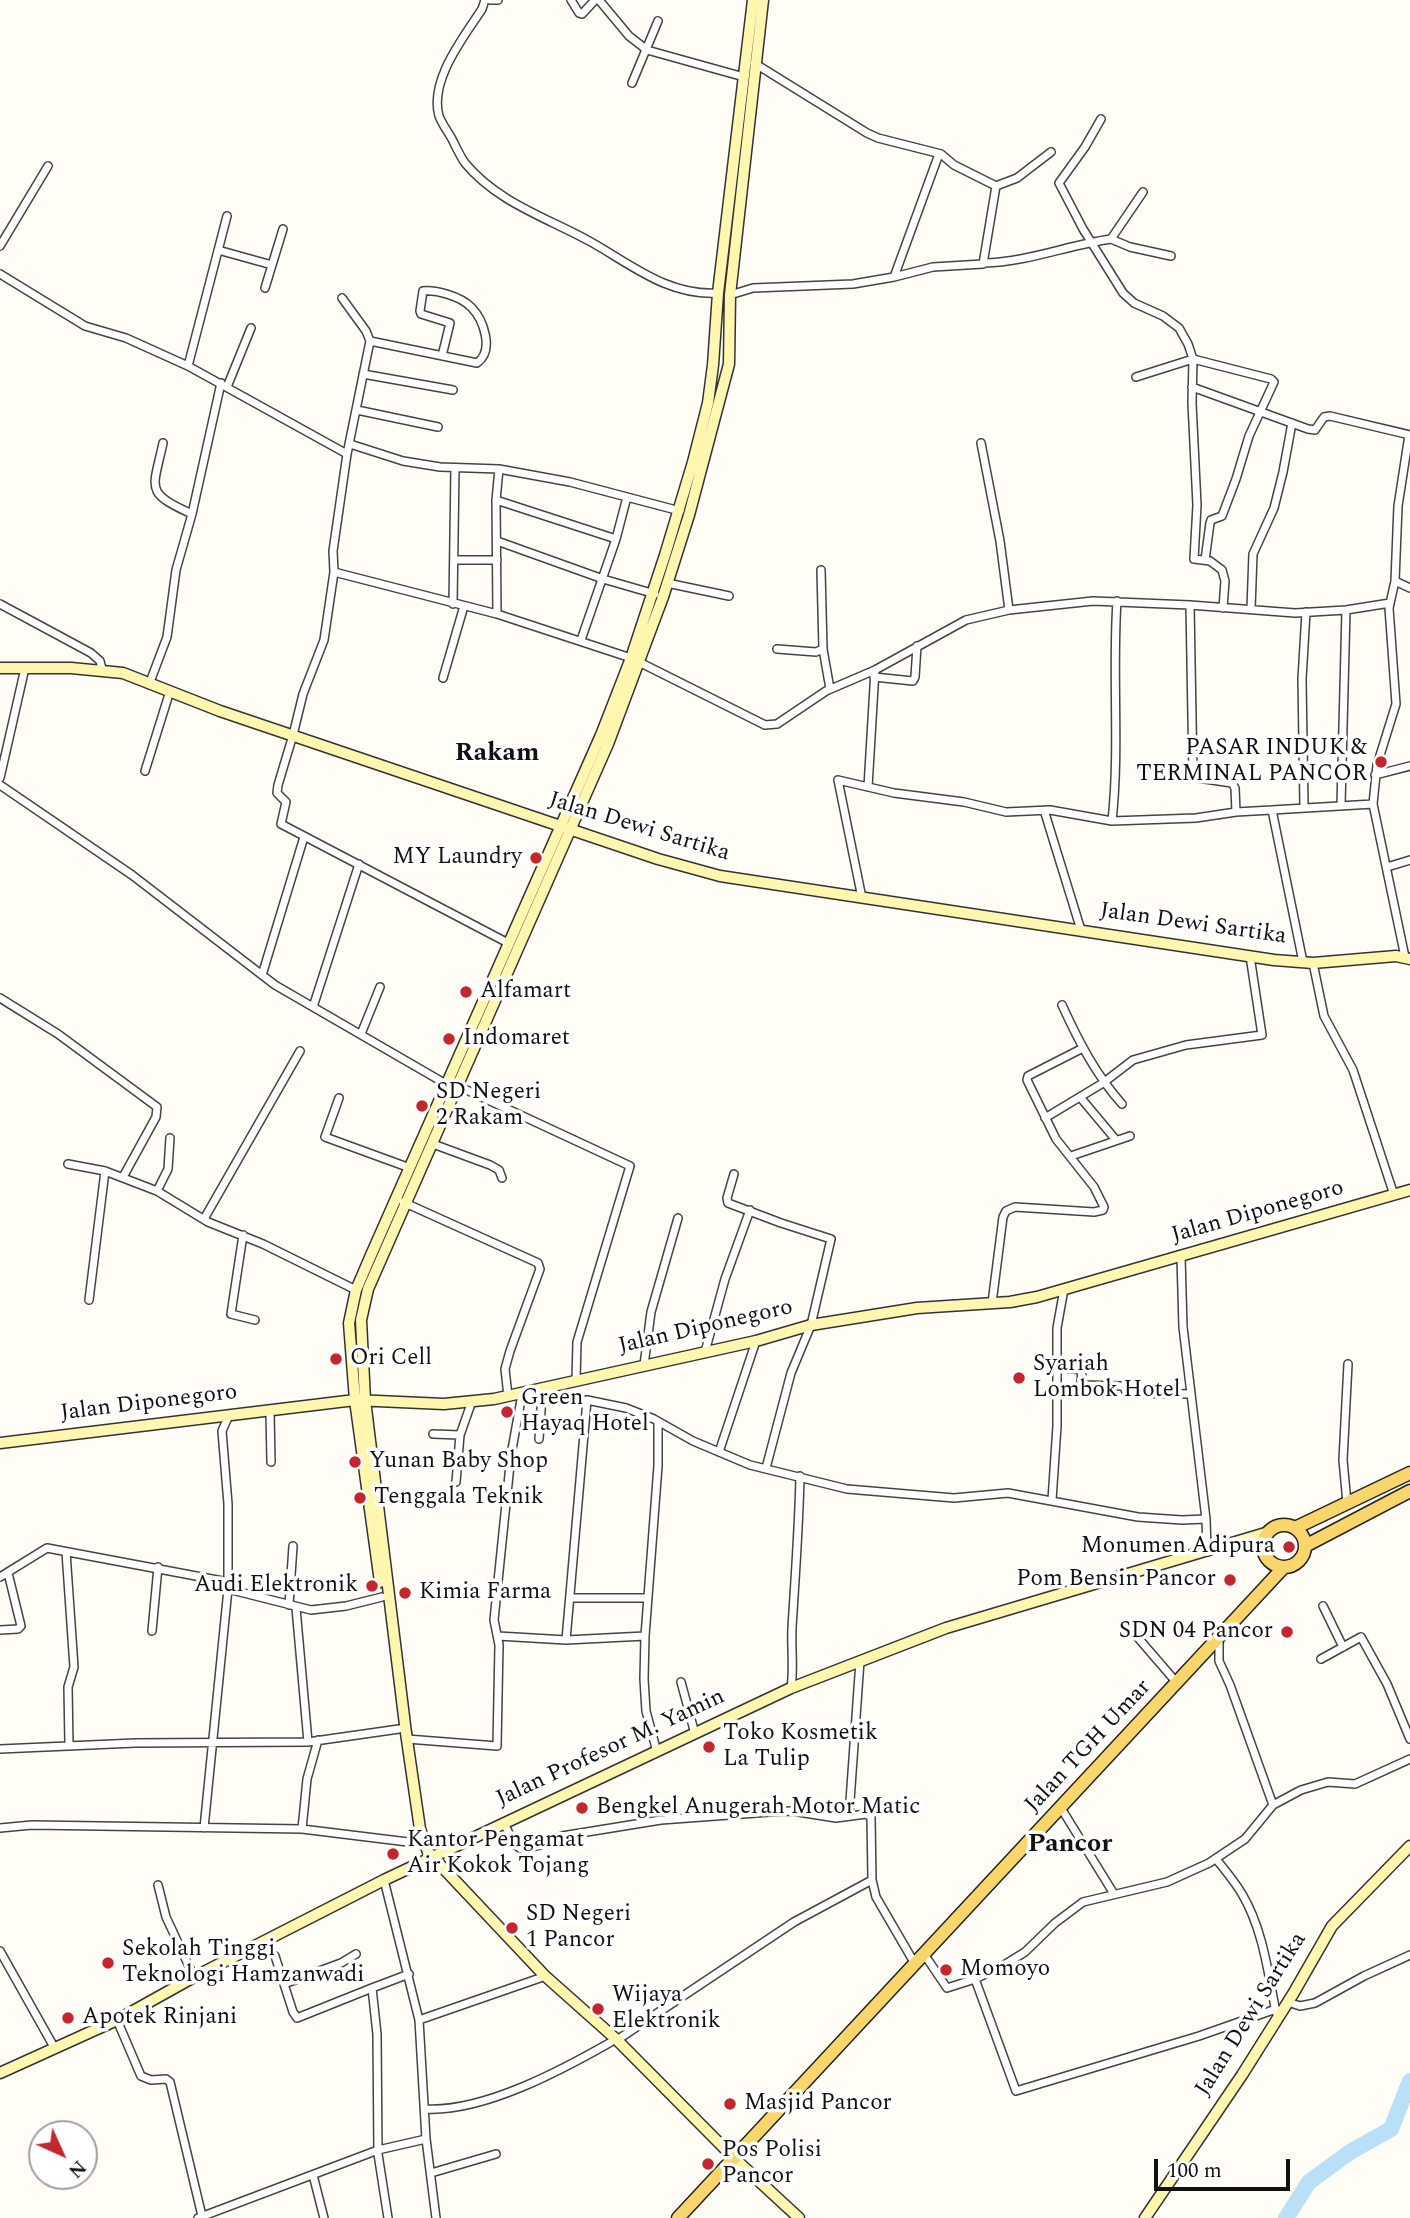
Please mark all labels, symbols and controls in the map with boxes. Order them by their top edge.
place label: PASAR INDUK & TERMINAL PANCOR [1136,735,1367,789]
district label: Rakam [455,739,539,771]
marker: PASAR INDUK & TERMINAL PANCOR [1373,754,1389,770]
street label: Jalan Dewi Sartika [545,787,733,869]
place label: MY Laundry [393,844,522,872]
marker: MY Laundry [528,850,544,866]
street label: Jalan Dewi Sartika [1098,898,1288,952]
place label: Alfamart [480,978,571,1006]
marker: Alfamart [458,984,474,1000]
place label: Indomaret [463,1025,570,1053]
marker: Indomaret [441,1031,457,1047]
place label: SD Negeri 2 Rakam [436,1079,541,1133]
marker: SD Negeri 2 Rakam [414,1098,430,1114]
street label: Jalan Diponegoro [1169,1175,1347,1251]
street label: Jalan Diponegoro [616,1295,796,1361]
place label: Ori Cell [350,1345,432,1373]
marker: Ori Cell [328,1351,344,1367]
place label: Syariah Lombok Hotel [1033,1351,1181,1405]
marker: Syariah Lombok Hotel [1011,1370,1027,1386]
street label: Jalan Diponegoro [59,1379,239,1429]
place label: Green Hayaq Hotel [521,1385,649,1439]
marker: Green Hayaq Hotel [499,1404,515,1420]
place label: Yunan Baby Shop [369,1448,548,1476]
marker: Yunan Baby Shop [347,1454,363,1470]
place label: Tenggala Teknik [374,1484,544,1512]
marker: Tenggala Teknik [352,1490,368,1506]
place label: Monumen Adipura [1081,1533,1275,1561]
marker: Monumen Adipura [1281,1539,1297,1555]
place label: Pom Bensin Pancor [1016,1566,1216,1594]
place label: Audi Elektronik [194,1572,358,1600]
marker: Pom Bensin Pancor [1222,1572,1238,1588]
marker: Audi Elektronik [364,1578,380,1594]
place label: Kimia Farma [419,1579,551,1607]
marker: Kimia Farma [397,1585,413,1601]
place label: SDN 04 Pancor [1119,1618,1273,1646]
marker: SDN 04 Pancor [1279,1624,1295,1640]
street label: Jalan TGH Umar [1020,1675,1158,1819]
street label: Jalan Profesor M. Yamin [492,1684,730,1814]
place label: Toko Kosmetik La Tulip [723,1720,878,1774]
marker: Toko Kosmetik La Tulip [701,1739,717,1755]
place label: Bengkel Anugerah Motor Matic [596,1794,920,1822]
marker: Bengkel Anugerah Motor Matic [574,1800,590,1816]
place label: Kantor Pengamat Air Kokok Tojang [407,1827,589,1881]
district label: Pancor [1028,1830,1112,1862]
marker: Kantor Pengamat Air Kokok Tojang [385,1846,401,1862]
place label: SD Negeri 1 Pancor [526,1901,631,1955]
marker: SD Negeri 1 Pancor [504,1920,520,1936]
street label: Jalan Dewi Sartika [1191,1928,1313,2102]
place label: Sekolah Tinggi Teknologi Hamzanwadi [122,1936,364,1990]
marker: Sekolah Tinggi Teknologi Hamzanwadi [100,1955,116,1971]
place label: Momoyo [960,1956,1050,1984]
marker: Momoyo [938,1962,954,1978]
place label: Wijaya Elektronik [612,1982,720,2036]
marker: Wijaya Elektronik [590,2001,606,2017]
place label: Apotek Rinjani [82,2004,237,2032]
marker: Apotek Rinjani [60,2010,76,2026]
place label: Masjid Pancor [744,2090,892,2118]
marker: Masjid Pancor [722,2096,738,2112]
north arrow [28,2120,98,2190]
place label: Pos Polisi Pancor [722,2137,822,2191]
scale bar [1158,2144,1294,2188]
text: N [61,2153,93,2185]
text: 100 m [1167,2155,1222,2187]
marker: Pos Polisi Pancor [700,2156,716,2172]

